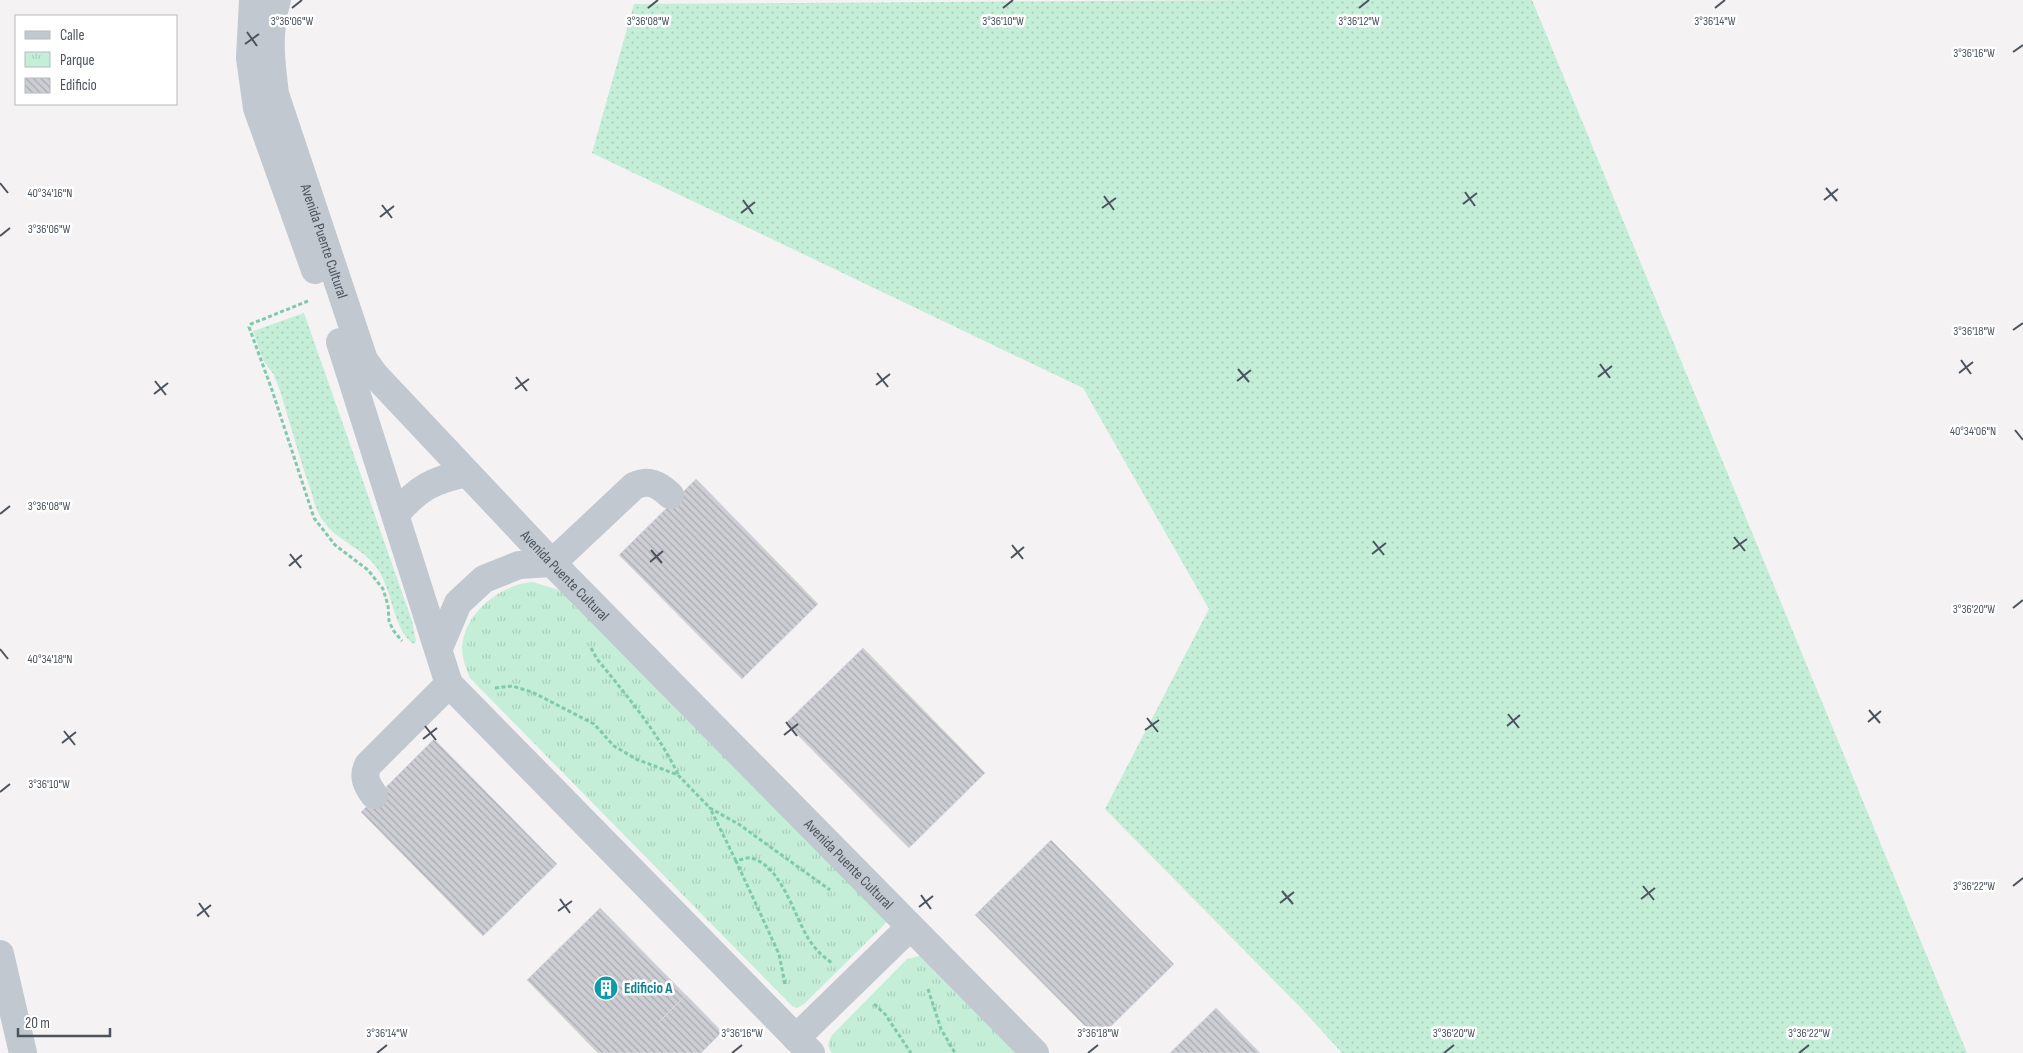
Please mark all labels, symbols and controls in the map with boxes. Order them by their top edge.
text: 3°36'06"W [271,14,314,29]
text: 3°36'08"W [627,14,669,29]
text: 3°36'10"W [982,14,1024,29]
text: 3°36'12"W [1338,14,1380,29]
text: 3°36'14"W [1694,14,1736,29]
legend [15,15,178,105]
text: Calle [60,26,84,45]
text: 3°36'16"W [1953,46,1995,61]
text: Parque [60,51,95,70]
text: Edificio [60,76,97,95]
street label: Avenida Puente Cultural [296,181,352,301]
text: 40°34'16"N [28,186,72,201]
text: 3°36'06"W [28,222,71,237]
text: 3°36'18"W [1953,324,1995,339]
text: 40°34'06"N [1950,424,1996,439]
text: 3°36'08"W [28,499,70,514]
street label: Avenida Puente Cultural [516,525,613,625]
text: 3°36'20"W [1953,602,1995,617]
text: 40°34'18"N [28,652,72,667]
text: 3°36'10"W [28,777,70,792]
street label: Avenida Puente Cultural [799,814,898,913]
text: 3°36'22"W [1953,879,1995,894]
building icon: Edificio A [593,975,619,1001]
place label: Edificio A [624,979,673,998]
scale bar [18,1006,110,1038]
text: 20 m [25,1014,50,1033]
text: 3°36'14"W [366,1026,408,1041]
text: 3°36'16"W [721,1026,763,1041]
text: 3°36'18"W [1077,1026,1119,1041]
text: 3°36'20"W [1433,1026,1475,1041]
text: 3°36'22"W [1788,1026,1830,1041]

